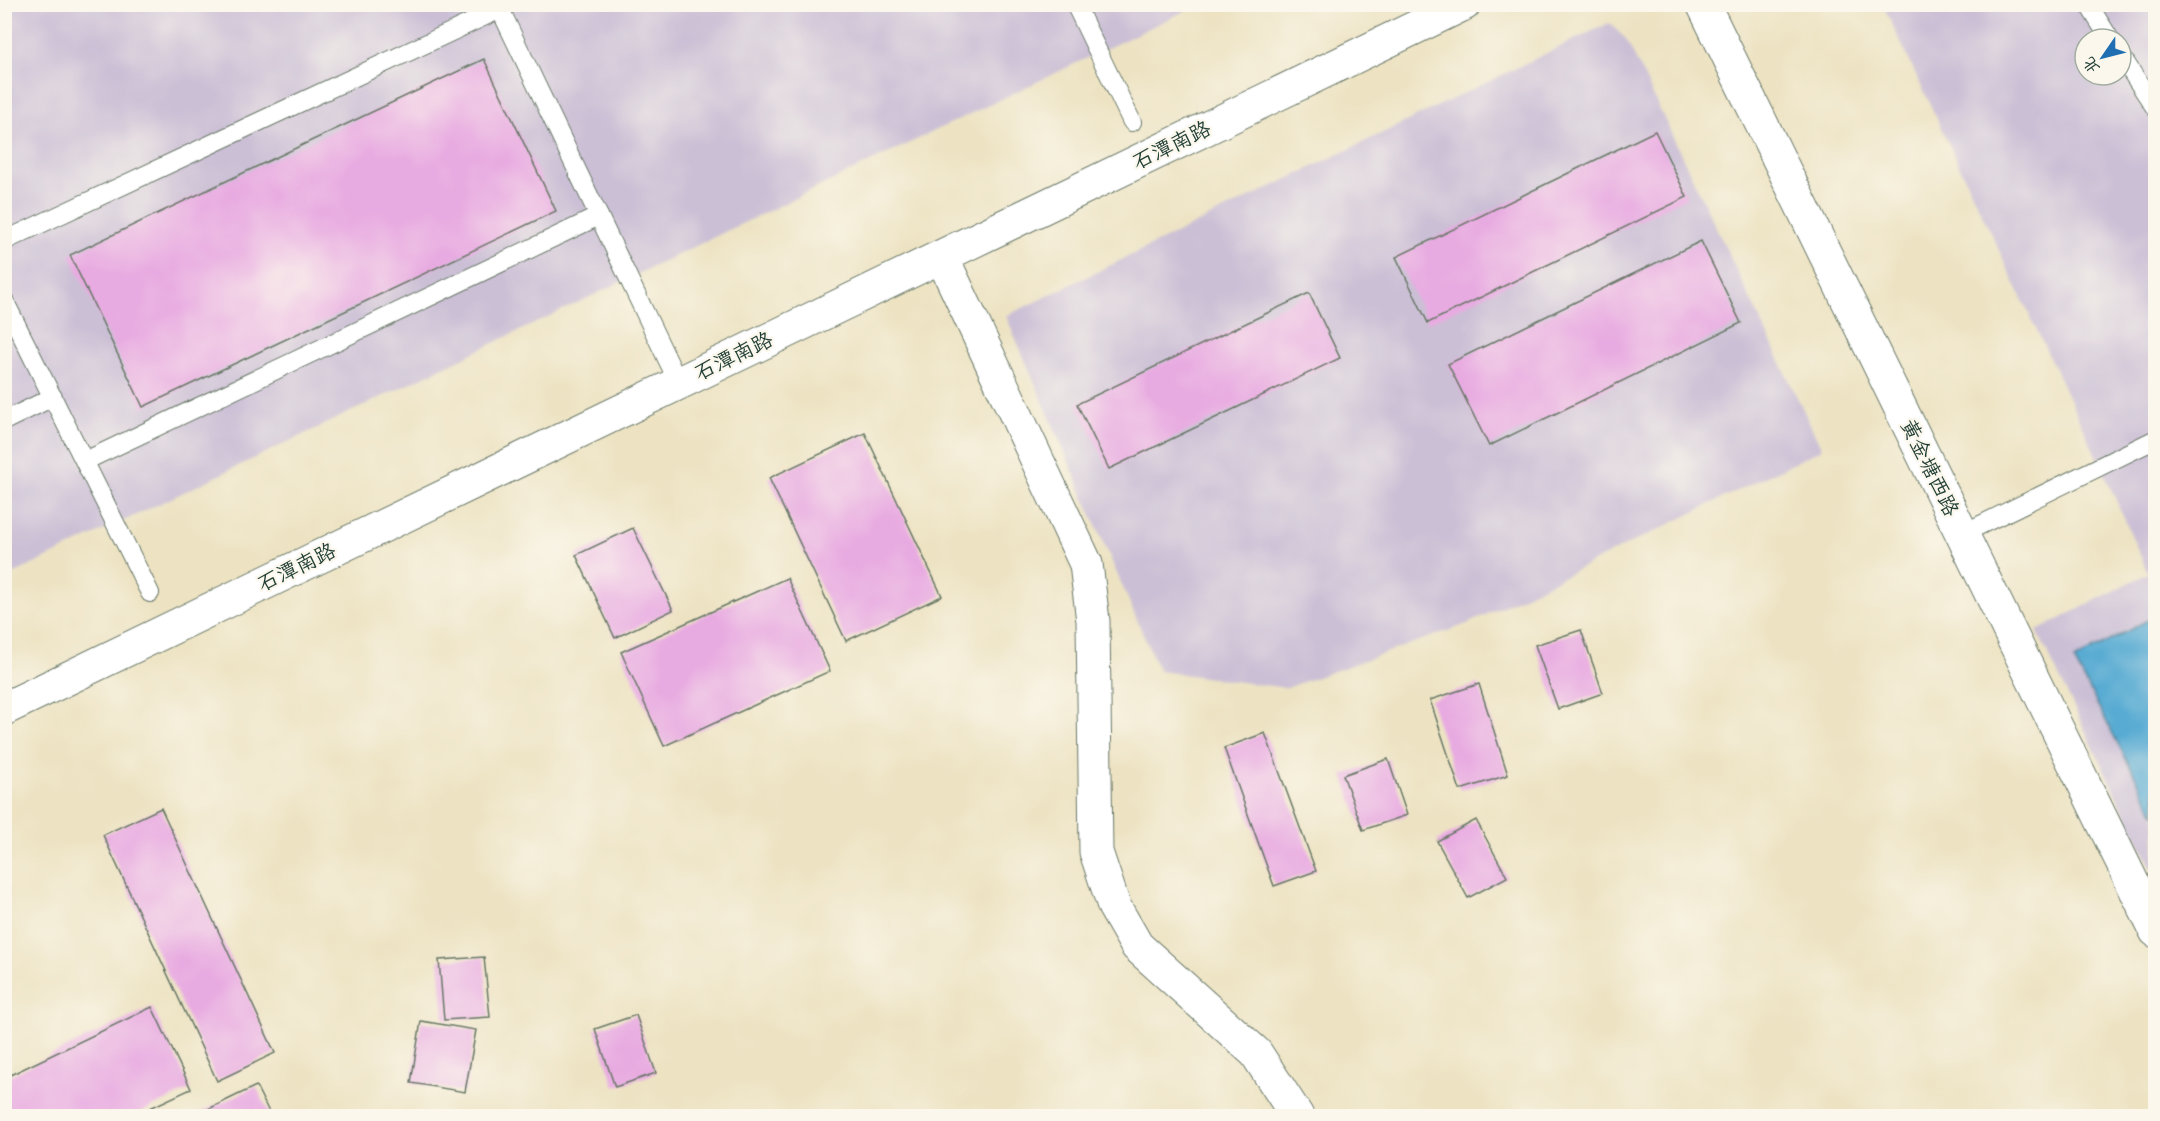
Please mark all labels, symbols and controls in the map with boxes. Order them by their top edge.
north arrow [2073,27,2133,87]
text: 北 [2079,52,2105,77]
street label: 石潭南路 [1128,115,1216,177]
street label: 石潭南路 [690,326,778,388]
street label: 黄金塘西路 [1893,415,1965,521]
street label: 石潭南路 [253,537,341,599]

